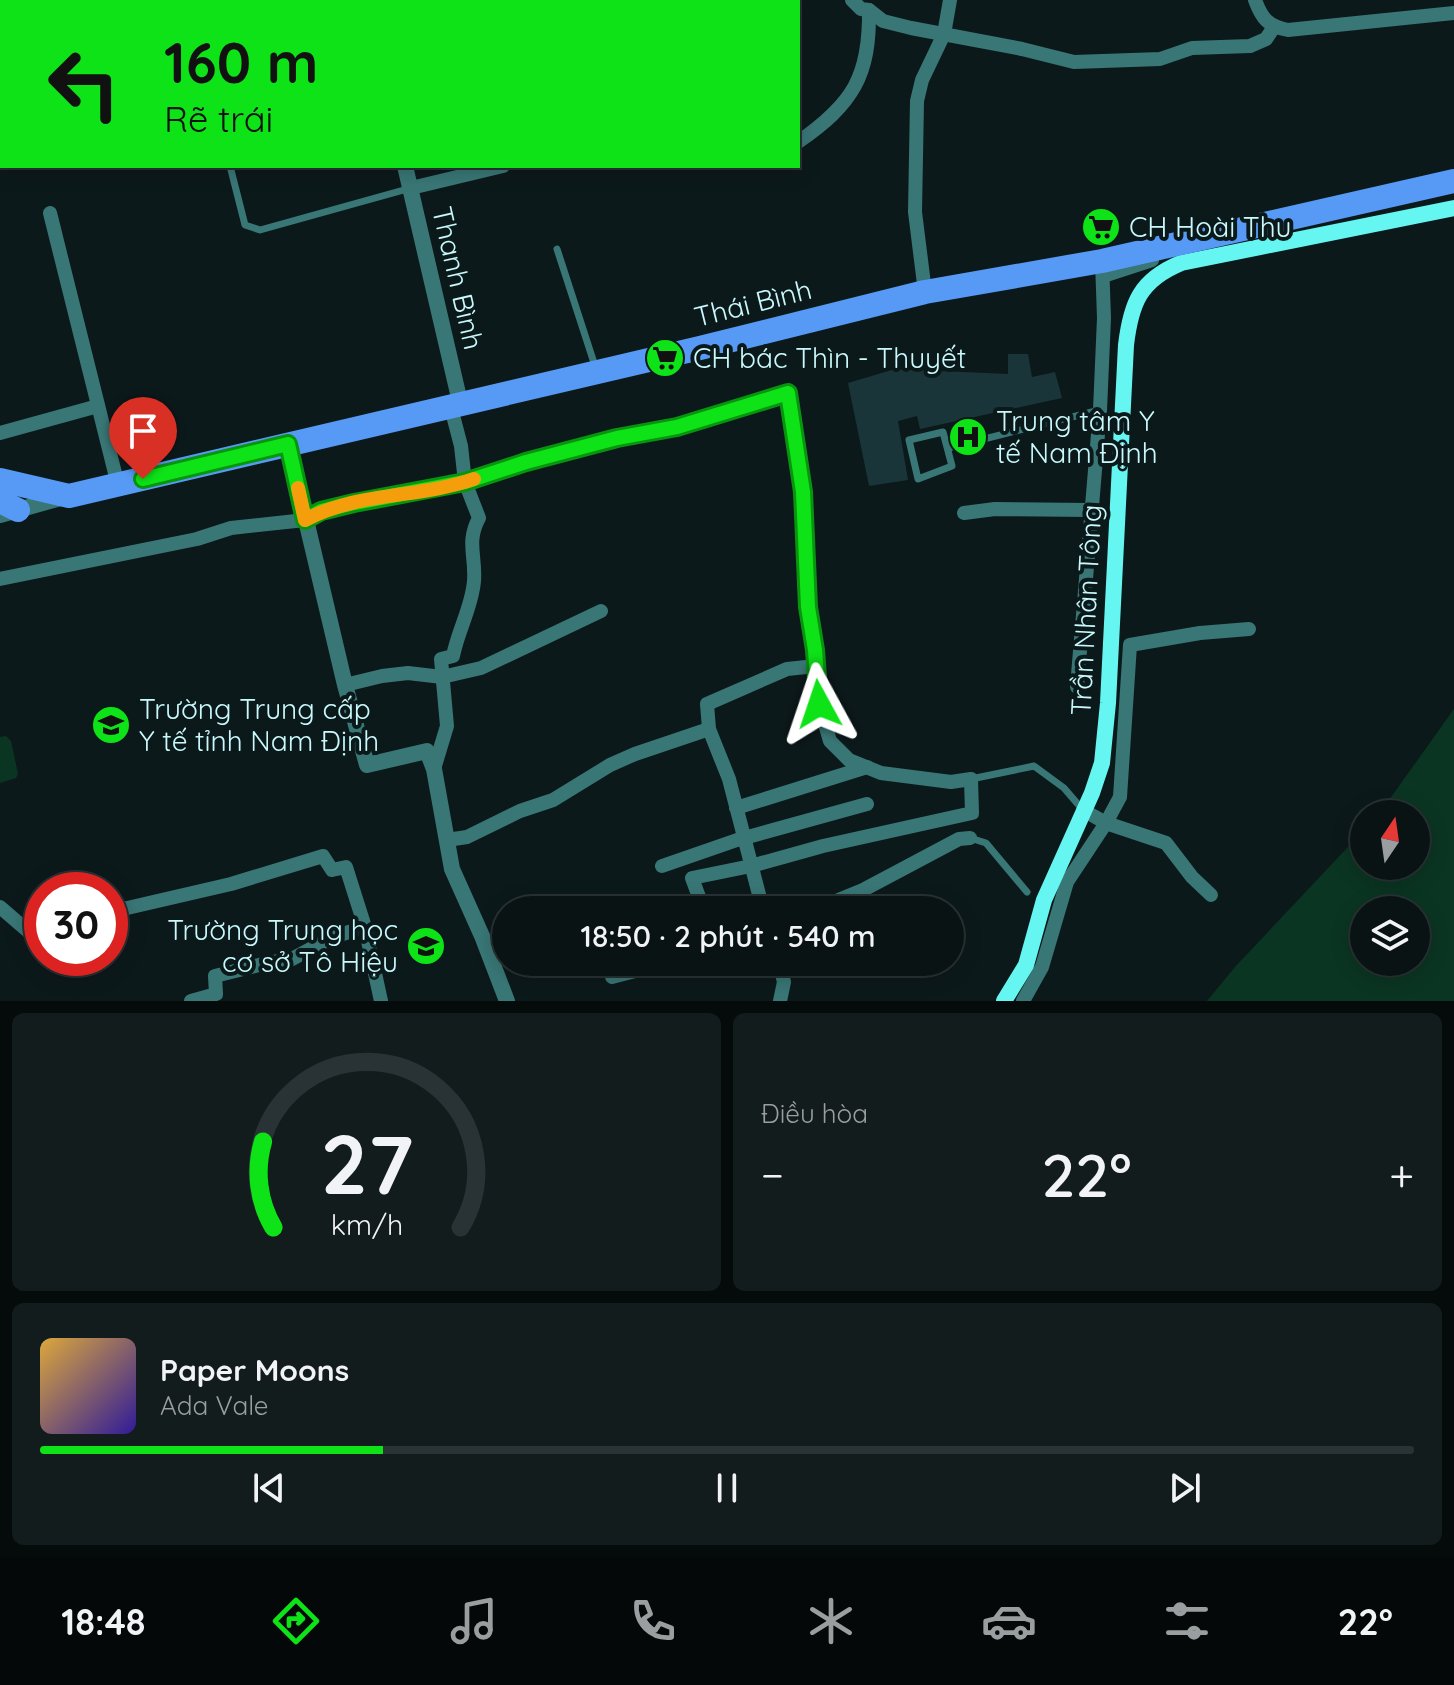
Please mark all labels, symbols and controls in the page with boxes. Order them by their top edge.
text: 160 m [164,27,318,97]
icon: left [32,32,136,136]
text: Rẽ trái [164,96,273,141]
street label: Thanh Bình [425,203,492,353]
supermarket icon: CH Hoài Thu [1080,206,1122,248]
place label: CH Hoài Thu [1129,209,1292,244]
street label: Thái Bình [691,271,815,334]
supermarket icon: CH bác Thìn - Thuyết [644,337,686,379]
place label: CH bác Thìn - Thuyết [693,340,966,375]
pin [109,397,177,479]
place label: Trung tâm Y tế Nam Định [996,403,1158,470]
icon: arrive [121,409,165,453]
hospital icon: Trung tâm Y tế Nam Định [947,416,989,458]
street label: Trần Nhân Tông [1063,504,1108,716]
position arrow [777,662,861,746]
place label: Trường Trung cấp Y tế tỉnh Nam Định [139,691,379,758]
school or university icon: Trường Trung cấp Y tế tỉnh Nam Định [90,704,132,746]
north arrow [1350,800,1430,880]
map controls [1350,800,1430,976]
speed limit sign: 30 [24,872,128,976]
button: layers [1350,896,1430,976]
place label: Trường Trung học cơ sở Tô Hiệu [167,912,398,979]
text: 18:50 · 2 phút · 540 m [581,917,876,955]
school or university icon: Trường Trung học cơ sở Tô Hiệu [405,925,447,967]
text: Điều hòa [761,1097,868,1130]
text: 27 [320,1111,413,1215]
text: 22° [1042,1137,1132,1212]
text: − [761,1147,784,1202]
text: + [1389,1147,1414,1202]
text: km/h [330,1206,403,1242]
text: Paper Moons [160,1351,349,1389]
text: Ada Vale [160,1389,269,1422]
icon: previous [247,1466,291,1510]
icon: pause [705,1466,749,1510]
icon: next [1163,1466,1207,1510]
icon: directions [268,1593,324,1649]
icon: music [446,1593,502,1649]
icon: phone [625,1593,681,1649]
icon: climate [803,1593,859,1649]
icon: car [981,1593,1037,1649]
icon: filters [1159,1593,1215,1649]
text: 18:48 [61,1599,146,1644]
text: 22° [1338,1599,1393,1644]

